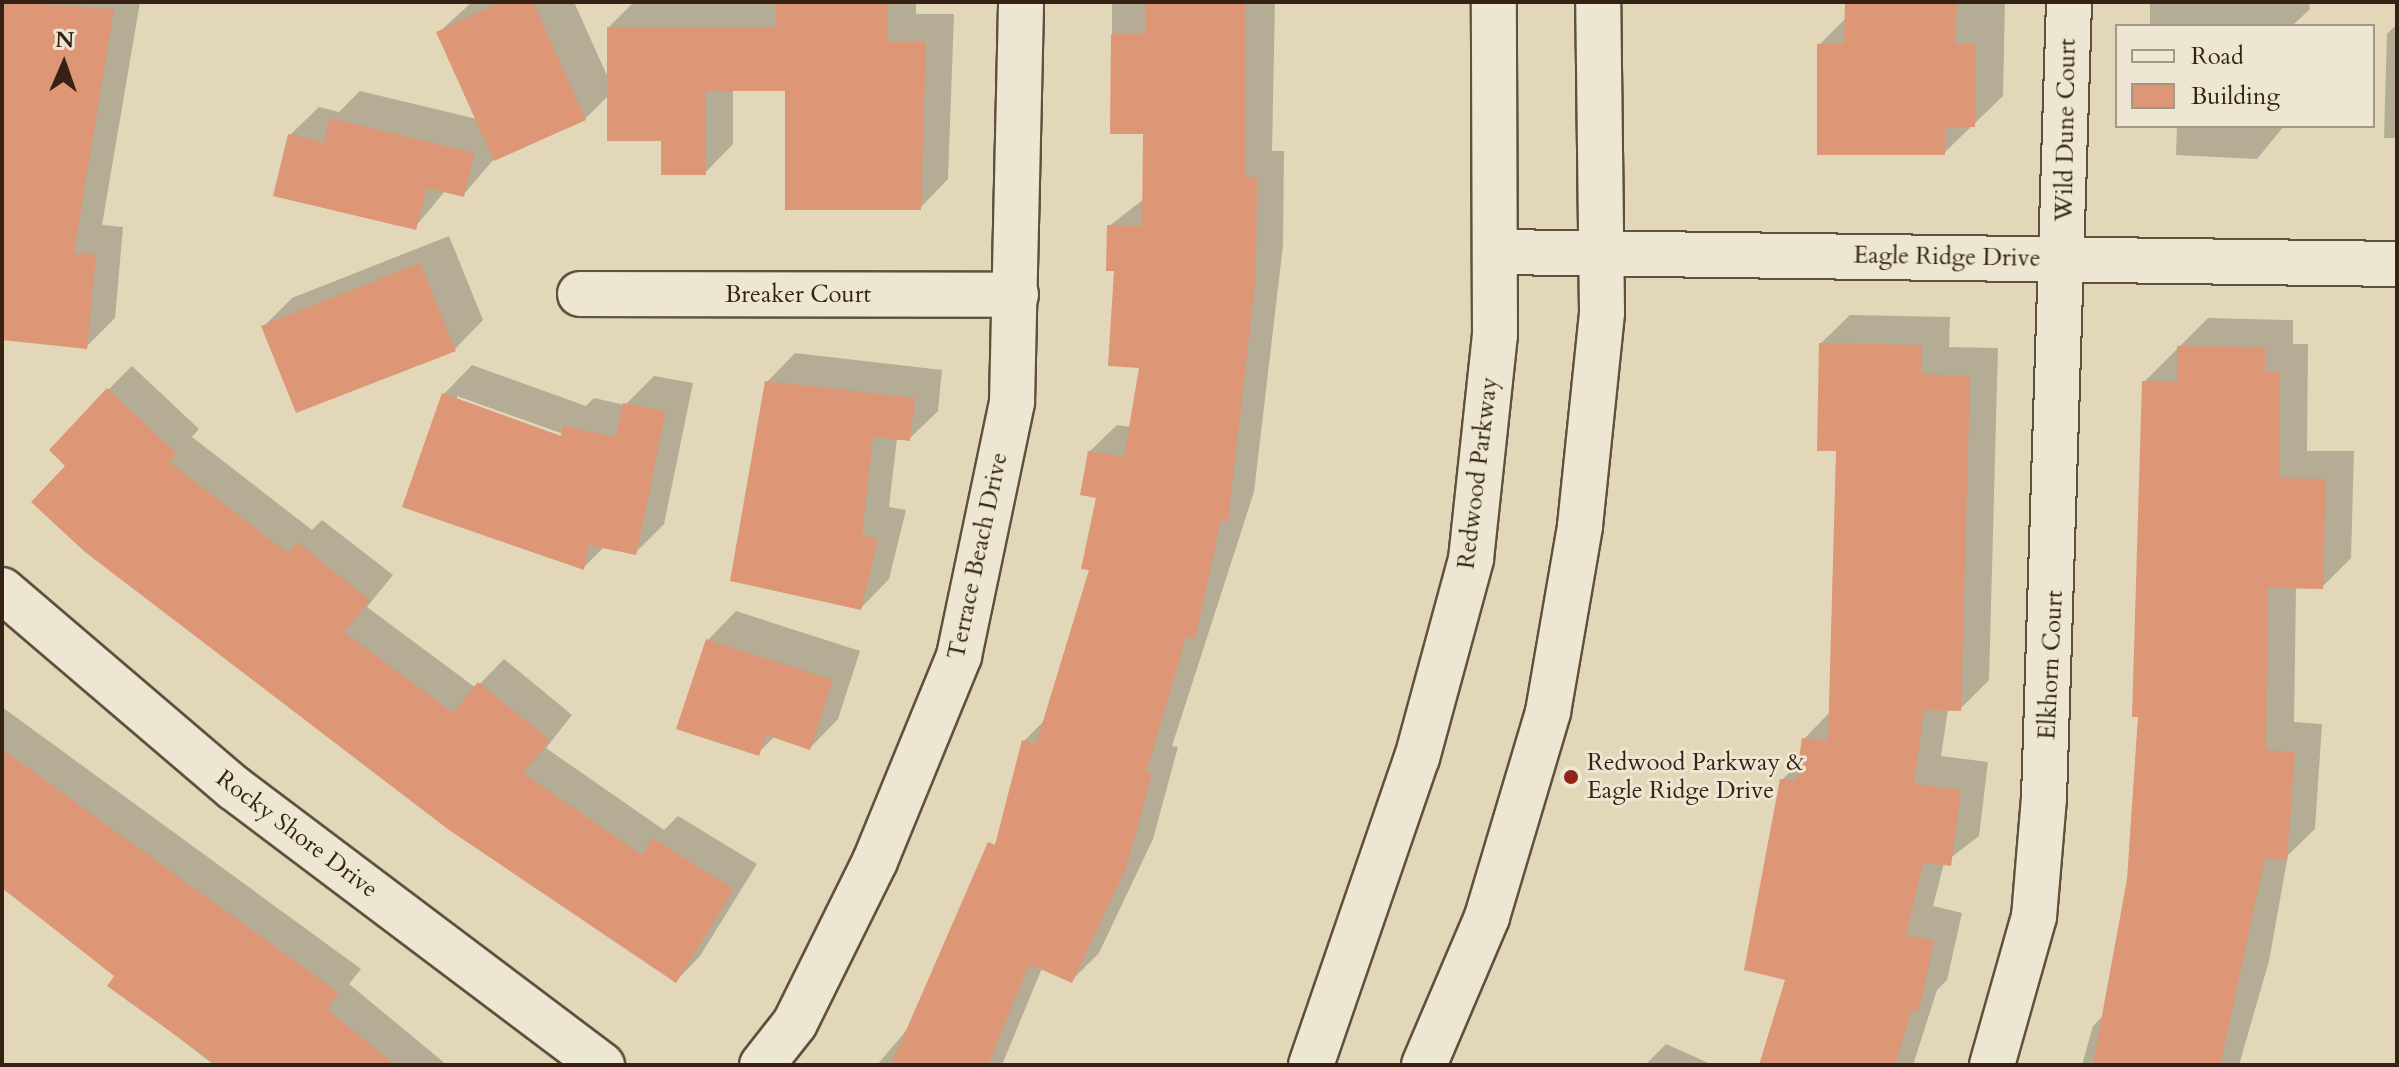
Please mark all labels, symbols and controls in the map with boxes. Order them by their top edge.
north arrow [24,24,104,104]
legend [2115,24,2375,128]
text: N [55,25,75,55]
street label: Wild Dune Court [2050,38,2082,222]
text: Road [2191,40,2244,73]
text: Building [2191,80,2280,113]
street label: Eagle Ridge Drive [1853,241,2041,273]
street label: Breaker Court [725,281,871,309]
street label: Redwood Parkway [1452,375,1504,571]
street label: Terrace Beach Drive [942,450,1014,662]
street label: Elkhorn Court [2033,590,2069,740]
place label: Redwood Parkway & Eagle Ridge Drive [1587,749,1804,805]
street label: Rocky Shore Drive [211,764,383,904]
marker: Redwood Parkway & Eagle Ridge Drive [1562,768,1580,786]

